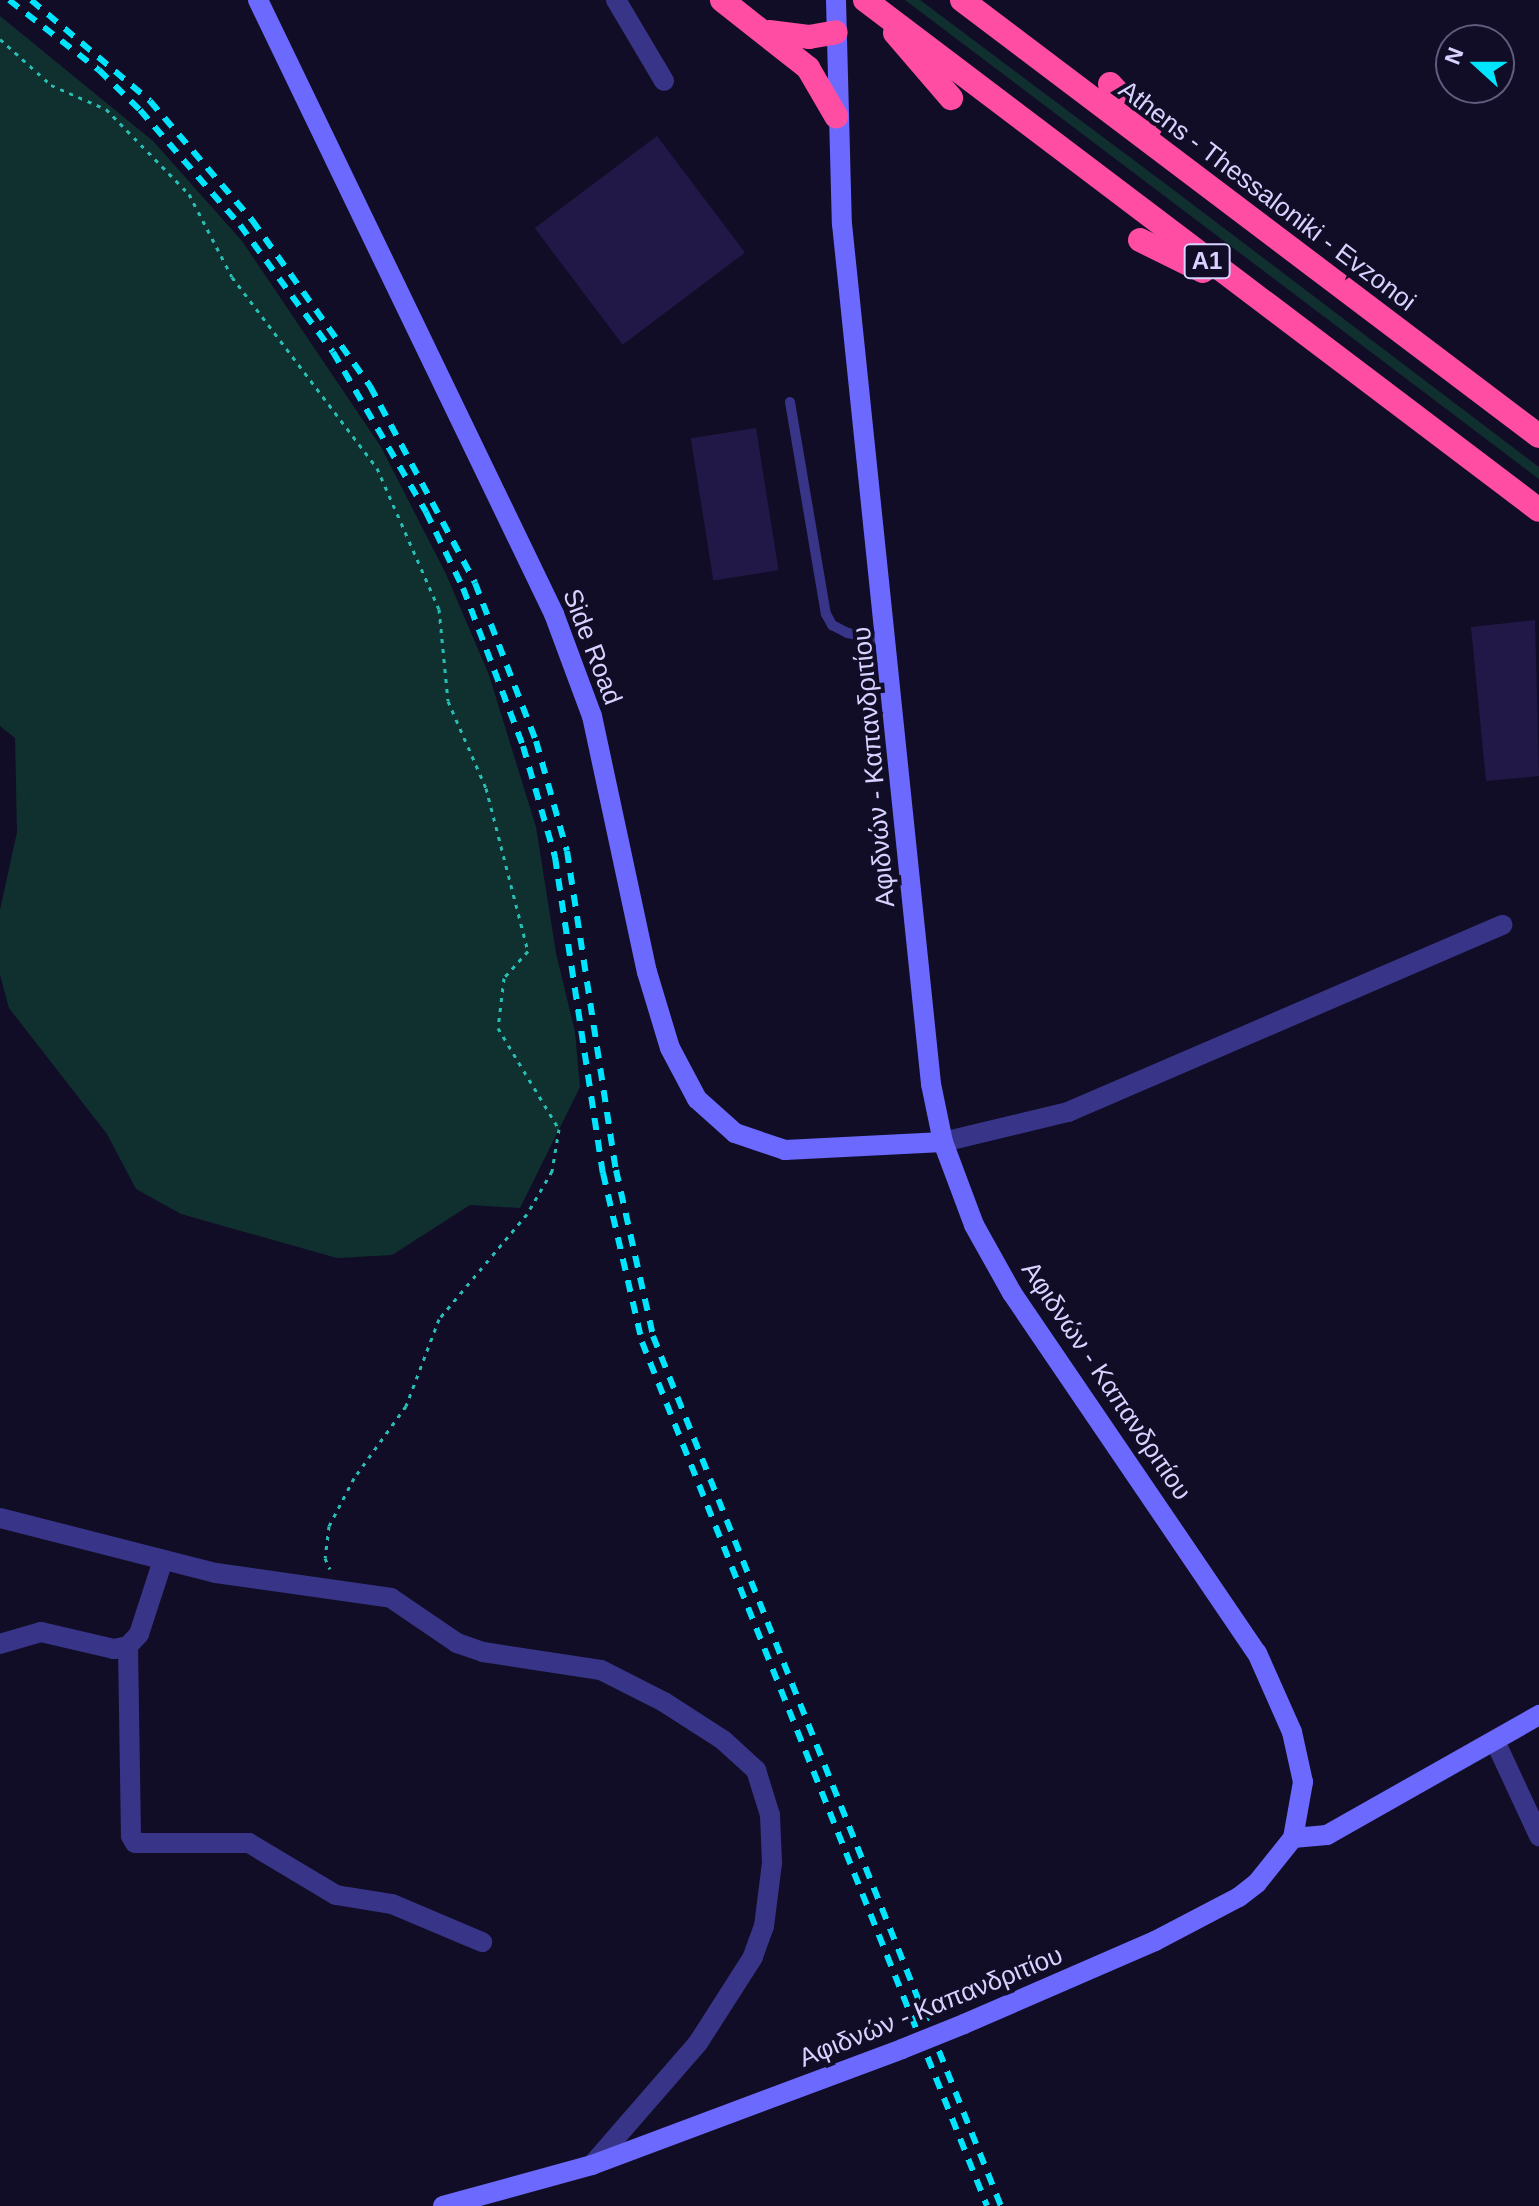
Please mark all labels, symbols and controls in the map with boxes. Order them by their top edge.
north arrow [1435,24,1515,104]
text: N [1439,44,1469,68]
street label: Athens - Thessaloniki - Evzonoi [1112,74,1422,318]
road number: Α1 [1183,241,1231,281]
street label: Side Road [556,585,628,709]
street label: Αφιδνών - Καπανδριτίου [846,626,902,908]
street label: Αφιδνών - Καπανδριτίου [1014,1256,1198,1506]
street label: Αφιδνών - Καπανδριτίου [795,1940,1067,2074]

